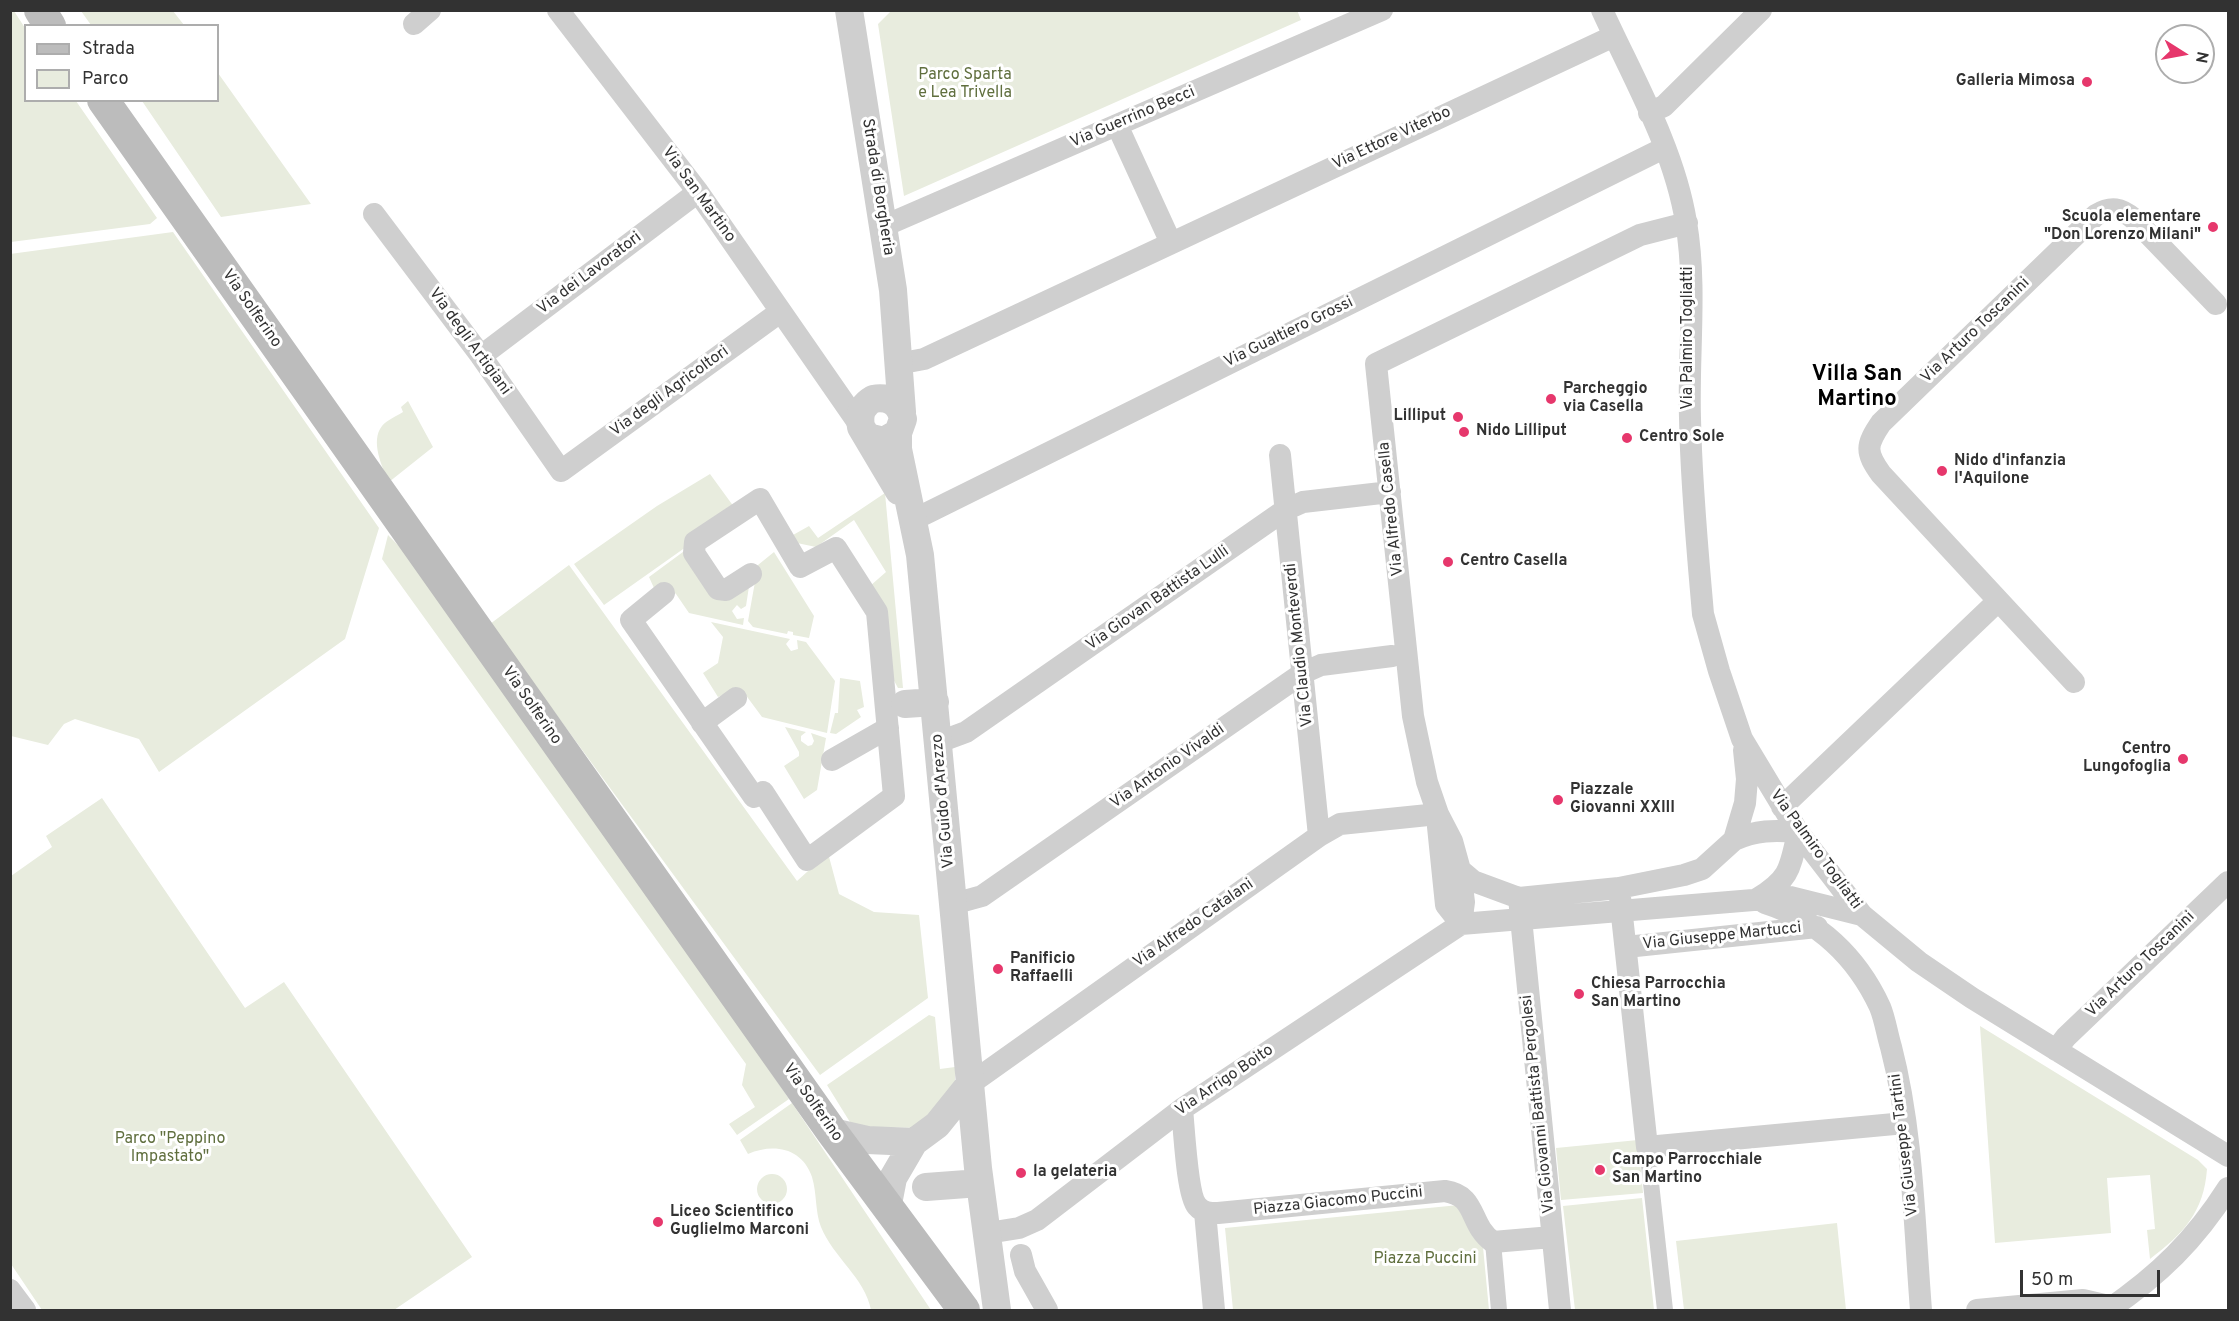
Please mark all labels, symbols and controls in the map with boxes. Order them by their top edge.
legend [24,24,219,102]
north arrow [2155,24,2215,84]
text: Strada [82,38,135,61]
text: N [2190,50,2212,65]
park label: Parco Sparta e Lea Trivella [918,66,1012,104]
text: Parco [82,68,128,91]
place label: Galleria Mimosa [1956,72,2075,92]
marker: Galleria Mimosa [2080,75,2094,89]
street label: Via Guerrino Becci [1068,83,1198,153]
street label: Via Ettore Viterbo [1330,103,1454,175]
street label: Strada di Borgheria [857,117,897,257]
street label: Via San Martino [657,144,739,246]
place label: Scuola elementare "Don Lorenzo Milani" [2044,208,2201,246]
marker: Scuola elementare "Don Lorenzo Milani" [2206,220,2220,234]
street label: Via dei Lavoratori [534,229,646,319]
street label: Via Solferino [217,266,285,352]
street label: Via Palmiro Togliatti [1679,266,1699,410]
street label: Via Arturo Toscanini [1918,274,2034,388]
street label: Via degli Artigiani [424,285,514,399]
street label: Via Gualtiero Grossi [1221,293,1357,373]
street label: Via degli Agricoltori [607,343,733,441]
district label: Villa San Martino [1812,363,1902,414]
place label: Parcheggio via Casella [1563,380,1647,418]
marker: Parcheggio via Casella [1544,392,1558,406]
place label: Lilliput [1394,407,1446,427]
marker: Lilliput [1451,410,1465,424]
place label: Nido Lilliput [1476,422,1567,442]
marker: Nido Lilliput [1457,425,1471,439]
place label: Centro Sole [1639,428,1724,448]
marker: Centro Sole [1620,431,1634,445]
street label: Via Alfredo Casella [1375,441,1409,577]
place label: Nido d'infanzia l'Aquilone [1954,452,2066,490]
marker: Nido d'infanzia l'Aquilone [1935,464,1949,478]
street label: Via Giovan Battista Lulli [1083,542,1233,656]
place label: Centro Casella [1460,552,1567,572]
marker: Centro Casella [1441,555,1455,569]
street label: Via Claudio Monteverdi [1282,562,1318,728]
street label: Via Solferino [497,663,565,749]
street label: Via Antonio Vivaldi [1107,720,1229,814]
street label: Via Guido d'Arezzo [929,733,959,869]
place label: Centro Lungofoglia [2083,740,2171,778]
marker: Centro Lungofoglia [2176,752,2190,766]
place label: Piazzale Giovanni XXIII [1570,781,1675,819]
street label: Via Palmiro Togliatti [1765,786,1865,914]
marker: Piazzale Giovanni XXIII [1551,793,1565,807]
street label: Via Alfredo Catalani [1130,875,1258,973]
street label: Via Arturo Toscanini [2083,908,2199,1022]
street label: Via Giuseppe Martucci [1642,919,1802,955]
place label: Panificio Raffaelli [1010,950,1075,988]
marker: Panificio Raffaelli [991,962,1005,976]
place label: Chiesa Parrocchia San Martino [1591,975,1726,1013]
marker: Chiesa Parrocchia San Martino [1572,987,1586,1001]
street label: Via Giovanni Battista Pergolesi [1518,994,1560,1214]
street label: Via Arrigo Boito [1172,1041,1278,1121]
street label: Via Solferino [778,1060,846,1146]
street label: Via Giuseppe Tartini [1887,1073,1923,1217]
park label: Parco "Peppino Impastato" [115,1130,225,1168]
place label: Campo Parrocchiale San Martino [1612,1151,1762,1189]
place label: la gelateria [1033,1163,1117,1183]
marker: Campo Parrocchiale San Martino [1593,1163,1607,1177]
marker: la gelateria [1014,1166,1028,1180]
street label: Piazza Giacomo Puccini [1252,1184,1424,1220]
place label: Liceo Scientifico Guglielmo Marconi [670,1203,809,1241]
marker: Liceo Scientifico Guglielmo Marconi [651,1215,665,1229]
park label: Piazza Puccini [1374,1250,1476,1270]
scale bar [2023,1258,2162,1296]
text: 50 m [2031,1269,2073,1292]

